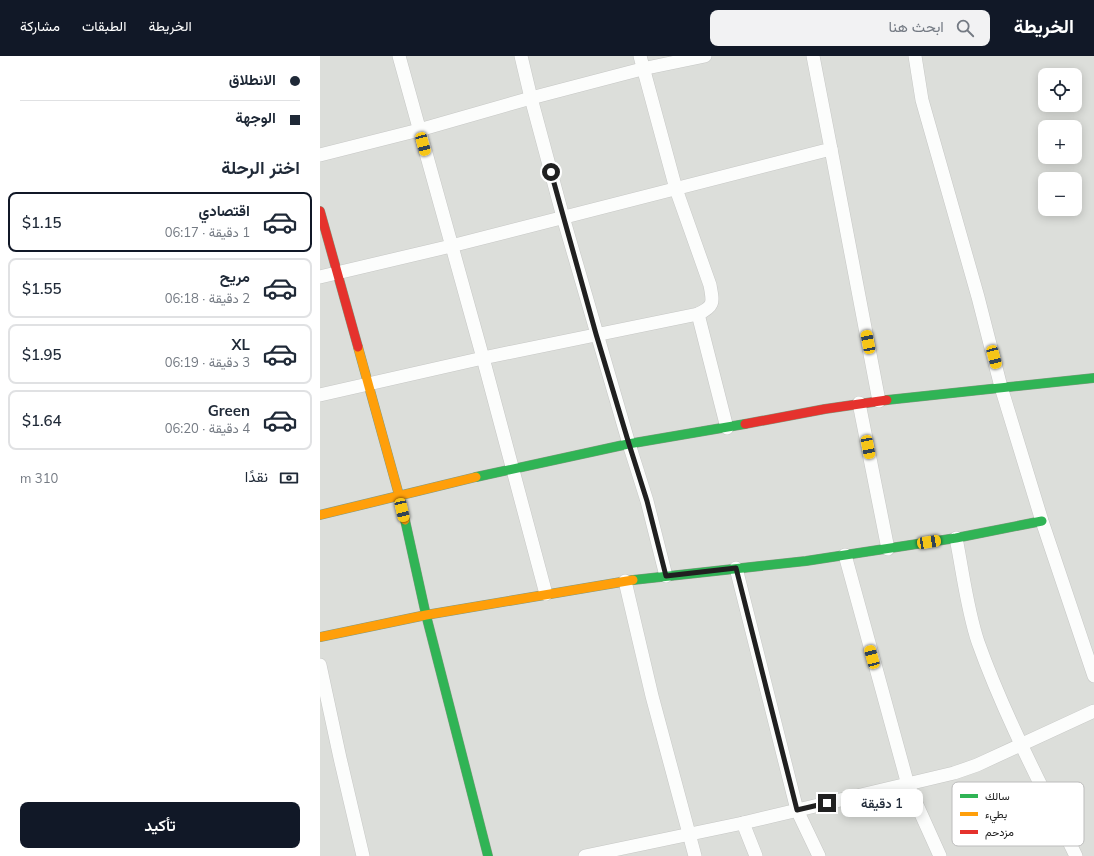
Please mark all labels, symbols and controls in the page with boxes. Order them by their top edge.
search box [710,10,990,46]
text: الخريطة [1014,14,1074,38]
text: مشاركة [20,17,60,35]
text: الطبقات [82,17,126,35]
text: الخريطة [148,17,192,35]
text: ابحث هنا [888,17,944,36]
icon: search [954,17,976,39]
map controls [1038,68,1082,216]
button: locate [1038,68,1082,112]
text: الانطلاق [229,70,276,89]
text: الوجهة [235,108,276,127]
button: + [1038,120,1082,164]
car [414,131,432,157]
text: اختر الرحلة [221,156,300,179]
route start [542,163,560,181]
button: − [1038,172,1082,216]
text: اقتصادي [198,201,250,220]
icon: car [262,204,298,240]
text: $1.15 [22,213,62,232]
text: 1 دقيقة · 06:17 [165,224,250,240]
text: مريح [220,267,250,286]
icon: car [262,270,298,306]
text: $1.55 [22,279,62,298]
text: 2 دقيقة · 06:18 [165,290,250,306]
car [860,329,876,355]
text: XL [232,335,250,354]
icon: car [262,336,298,372]
car [985,344,1003,370]
text: $1.95 [22,345,62,364]
text: 3 دقيقة · 06:19 [165,354,250,370]
text: Green [208,401,250,420]
icon: car [262,402,298,438]
text: $1.64 [22,411,62,430]
text: 4 دقيقة · 06:20 [165,420,250,436]
car [860,434,876,460]
text: نقدًا [245,467,268,486]
icon: cash [278,467,300,489]
text: 310 m [20,470,58,486]
car [393,497,411,523]
car [916,534,942,550]
car [863,644,881,670]
legend [952,782,1084,846]
callout: 1 دقيقة [841,789,923,817]
text: سالك [985,789,1010,803]
route end [818,794,836,812]
text: 1 دقيقة [861,795,903,811]
button: تأكيد [20,802,300,848]
text: بطيء [985,807,1007,824]
text: مزدحم [985,825,1014,840]

